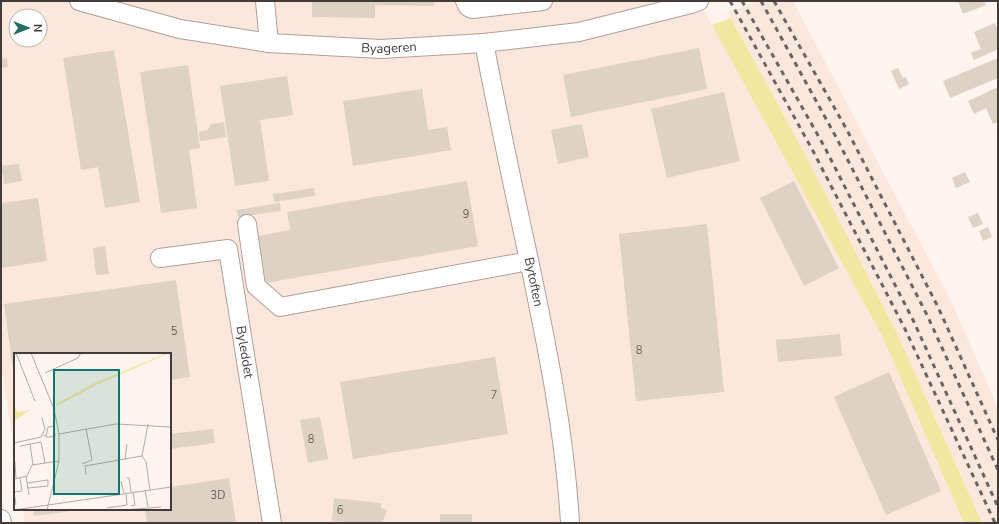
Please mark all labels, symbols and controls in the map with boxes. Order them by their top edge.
north arrow [8,8,48,48]
text: N [30,24,45,32]
street label: Byageren [361,38,417,58]
house number: 9 [463,207,469,222]
street label: Bytoften [520,256,547,308]
house number: 5 [171,324,178,339]
street label: Byleddet [231,325,258,380]
house number: 8 [636,343,643,358]
inset map [14,353,171,510]
house number: 7 [491,388,497,403]
house number: 8 [308,432,315,447]
house number: 3D [211,488,225,503]
house number: 6 [337,503,344,518]

